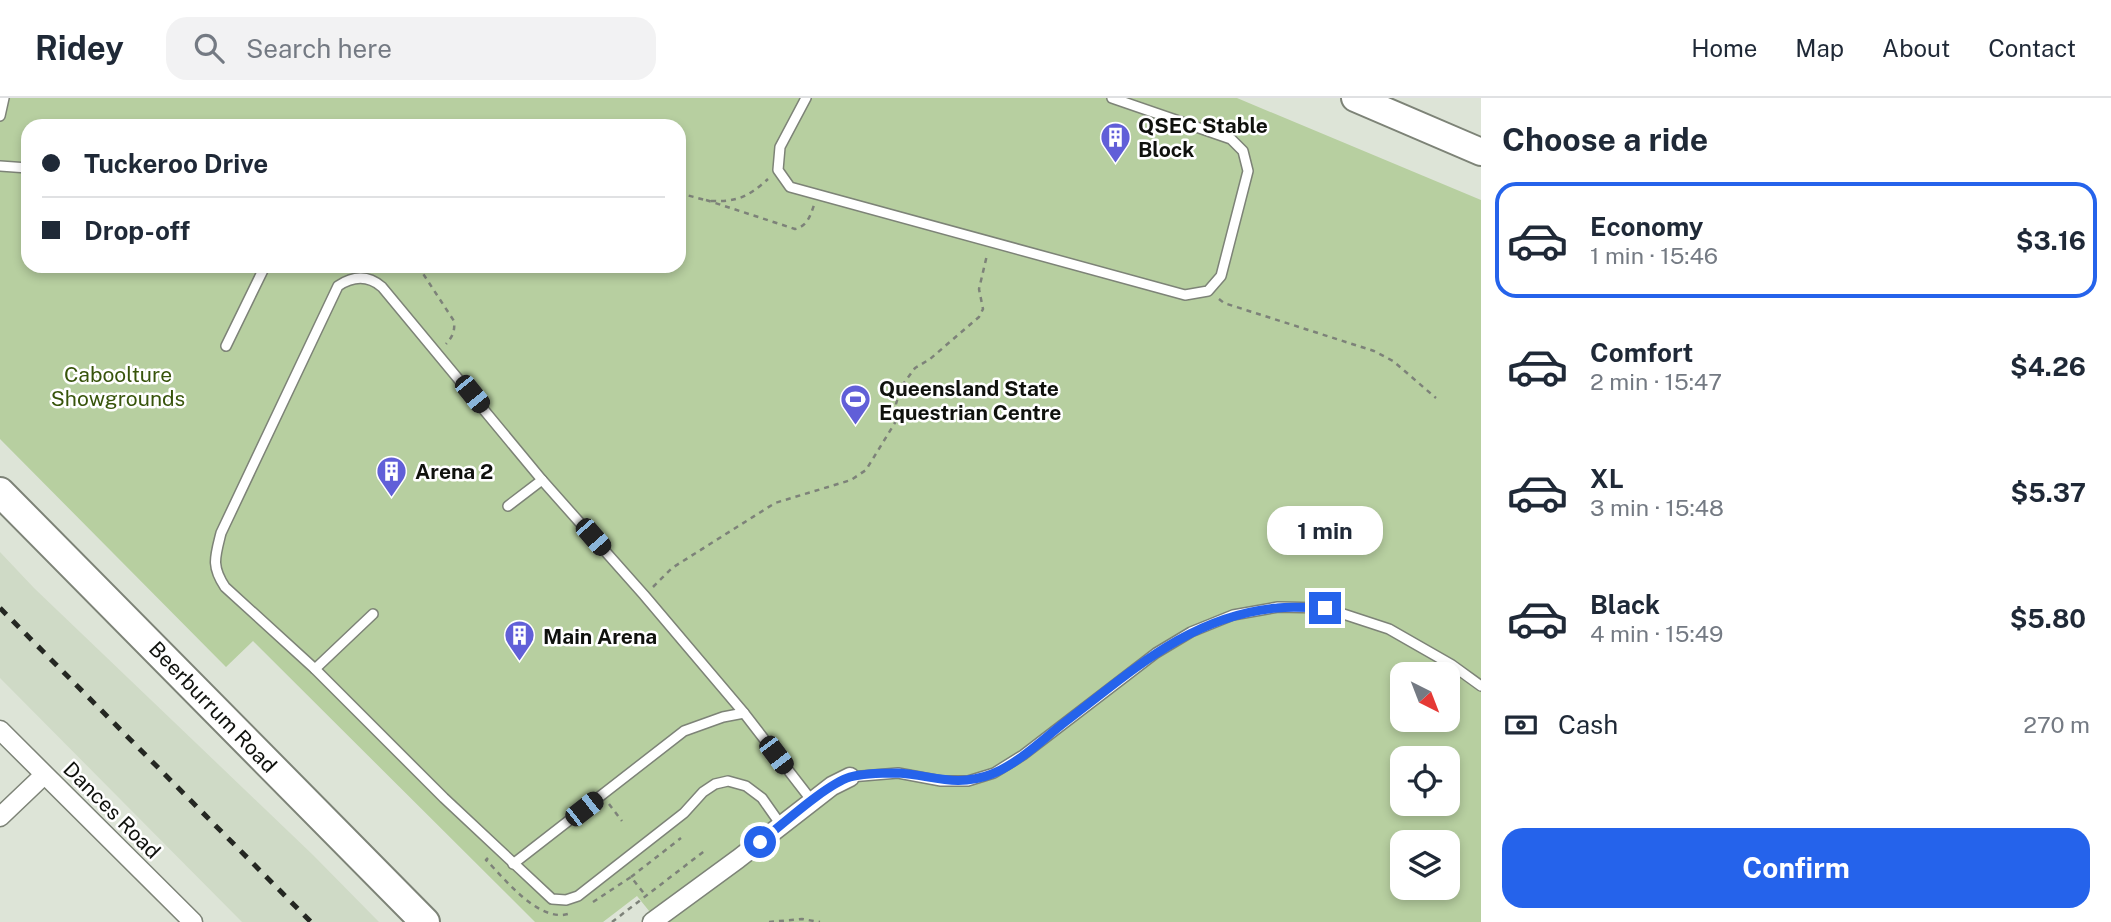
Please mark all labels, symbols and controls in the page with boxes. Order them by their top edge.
search box [166,17,656,80]
text: Ridey [35,29,124,67]
icon: search [190,29,228,67]
text: Search here [246,33,392,64]
text: Home [1691,34,1757,62]
text: Map [1795,34,1844,62]
text: About [1882,34,1950,62]
text: Contact [1988,34,2076,62]
place label: QSEC Stable Block [1138,113,1268,162]
building icon: QSEC Stable Block [1098,120,1132,164]
text: Choose a ride [1502,121,1708,158]
text: Tuckeroo Drive [84,148,268,179]
icon: car [1506,209,1569,272]
text: Economy [1590,211,1703,242]
text: Drop-off [84,215,190,246]
text: $3.16 [2016,225,2086,256]
text: 1 min · 15:46 [1590,242,1718,269]
icon: car [1506,335,1569,398]
text: Comfort [1590,337,1693,368]
text: $4.26 [2010,351,2086,382]
park label: Caboolture Showgrounds [51,362,185,411]
text: 2 min · 15:47 [1590,368,1722,395]
car [451,371,494,417]
place label: Queensland State Equestrian Centre [879,376,1061,425]
sports icon: Queensland State Equestrian Centre [839,383,873,427]
building icon: Arena 2 [375,454,409,498]
place label: Arena 2 [415,459,493,484]
icon: car [1506,461,1569,524]
text: XL [1590,463,1624,494]
text: $5.37 [2011,477,2086,508]
text: 3 min · 15:48 [1590,494,1724,521]
callout: 1 min [1267,506,1383,556]
car [572,514,615,560]
text: 1 min [1297,517,1353,544]
icon: car [1506,587,1569,650]
text: Black [1590,589,1660,620]
route end [1309,592,1341,624]
text: $5.80 [2010,603,2086,634]
building icon: Main Arena [503,619,537,663]
text: 4 min · 15:49 [1590,620,1723,647]
place label: Main Arena [543,624,657,649]
street label: Beerburrum Road [144,636,282,778]
north arrow [1390,662,1460,732]
map controls [1390,662,1460,900]
icon: cash [1502,706,1540,744]
text: Cash [1558,709,1618,740]
text: 270 m [2023,711,2090,738]
car [755,732,798,778]
button: locate [1390,746,1460,816]
street label: Dances Road [58,756,166,864]
car [561,788,608,830]
route start [744,826,776,858]
button: Confirm [1502,828,2090,908]
button: layers [1390,830,1460,900]

